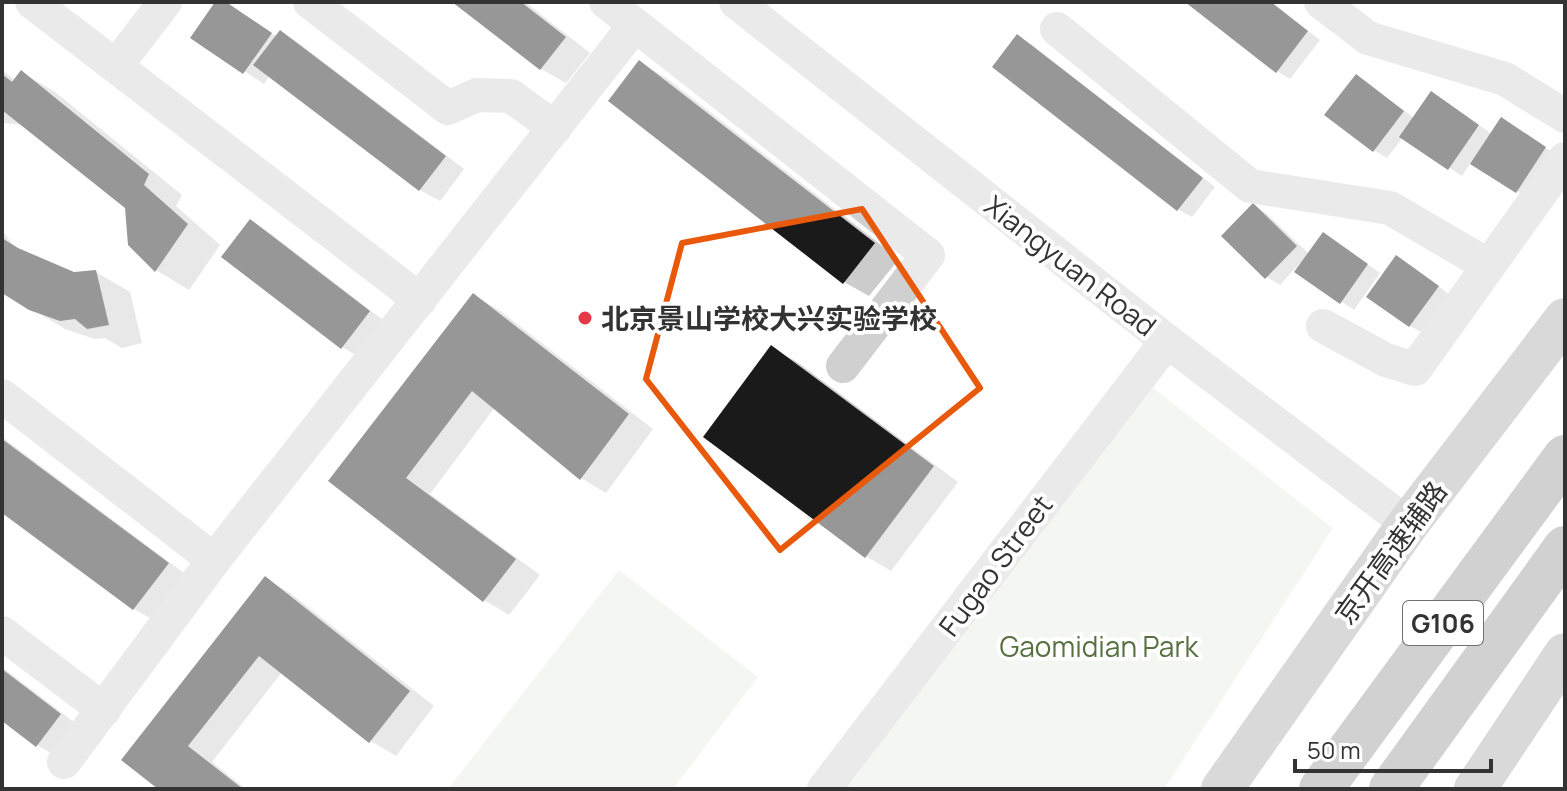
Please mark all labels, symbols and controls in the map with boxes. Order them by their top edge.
street label: Xiangyuan Road [977,186,1165,344]
place label: 北京景山学校大兴实验学校 [601,299,937,337]
marker: 北京景山学校大兴实验学校 [576,309,594,327]
street label: 京开高速辅路 [1325,473,1455,631]
street label: Fugao Street [929,487,1061,643]
road number: G106 [1403,601,1483,645]
park label: Gaomidian Park [1000,627,1200,665]
scale bar [1295,723,1491,773]
text: 50 m [1307,733,1361,766]

